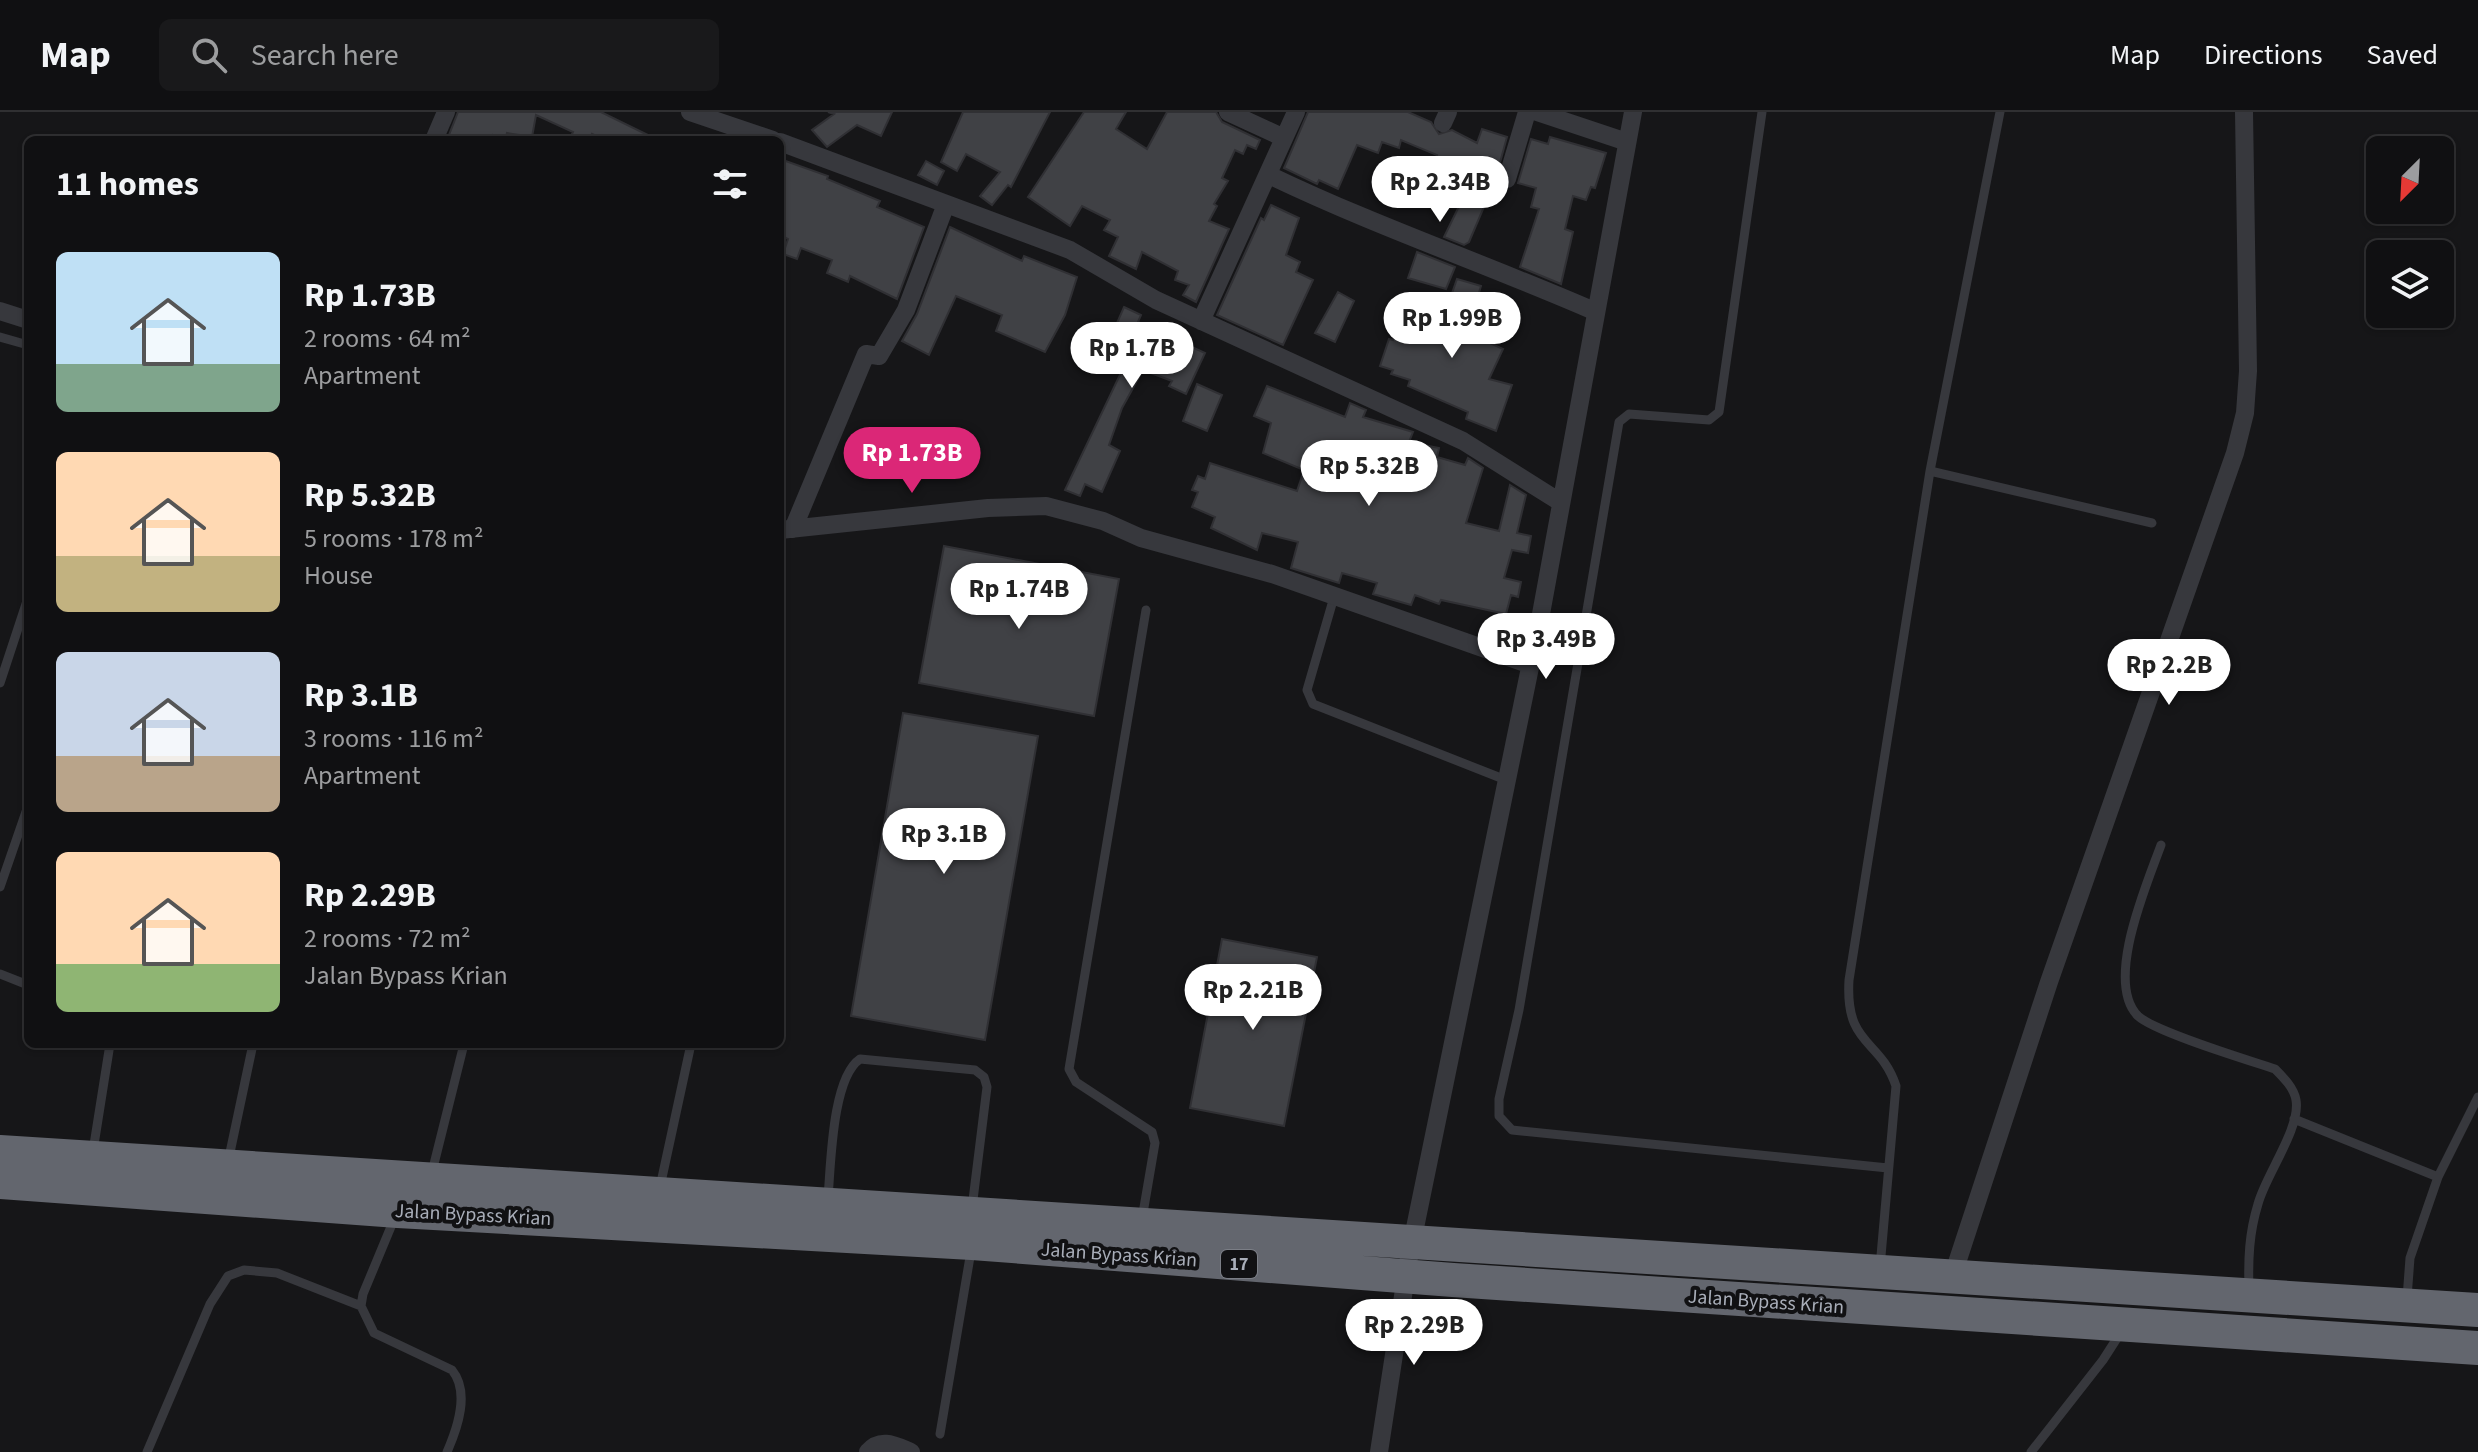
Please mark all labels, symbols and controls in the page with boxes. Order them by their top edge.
search box [159,19,719,91]
text: Map [40,28,111,82]
icon: search [187,33,231,77]
text: Search here [251,34,399,77]
text: Map [2110,35,2160,75]
text: Directions [2204,35,2323,75]
text: Saved [2367,35,2438,75]
north arrow [2366,136,2454,224]
map controls [2366,136,2454,328]
pin: Rp 2.34B [1357,156,1523,224]
text: 11 homes [56,160,199,209]
icon: filters [708,162,752,206]
text: Rp 2.34B [1390,163,1490,200]
button: layers [2366,240,2454,328]
text: Rp 1.73B [304,271,436,320]
icon: home [120,284,216,380]
pin: Rp 1.99B [1369,292,1535,360]
text: Rp 1.99B [1402,299,1502,336]
text: 2 rooms · 64 m² [304,320,471,357]
pin: Rp 1.7B [1058,322,1206,390]
text: Rp 1.7B [1088,329,1176,366]
text: Apartment [304,357,421,394]
pin: Rp 1.73B [829,427,995,495]
text: Rp 1.73B [862,434,962,471]
pin: Rp 5.32B [1286,440,1452,508]
text: Rp 5.32B [1319,447,1419,484]
text: Rp 5.32B [304,471,436,520]
icon: home [120,484,216,580]
text: 5 rooms · 178 m² [304,520,483,557]
text: House [304,557,373,594]
pin: Rp 1.74B [936,563,1102,631]
text: Rp 1.74B [969,570,1069,607]
pin: Rp 3.49B [1463,613,1629,681]
text: Rp 3.49B [1496,620,1596,657]
pin: Rp 2.2B [2095,639,2243,707]
text: Rp 2.2B [2125,646,2213,683]
text: Rp 3.1B [304,671,418,720]
icon: home [120,684,216,780]
text: 3 rooms · 116 m² [304,720,483,757]
text: Apartment [304,757,421,794]
pin: Rp 3.1B [870,808,1018,876]
text: Rp 3.1B [900,815,988,852]
text: Rp 2.29B [304,871,436,920]
icon: home [120,884,216,980]
text: 2 rooms · 72 m² [304,920,471,957]
text: Jalan Bypass Krian [304,957,508,994]
pin: Rp 2.21B [1170,964,1336,1032]
text: Rp 2.21B [1203,971,1303,1008]
street label: Jalan Bypass Krian [394,1197,552,1233]
street label: Jalan Bypass Krian [1040,1236,1198,1274]
road number: 17 [1221,1250,1257,1278]
street label: Jalan Bypass Krian [1687,1283,1845,1321]
pin: Rp 2.29B [1331,1299,1497,1367]
text: Rp 2.29B [1364,1306,1464,1343]

